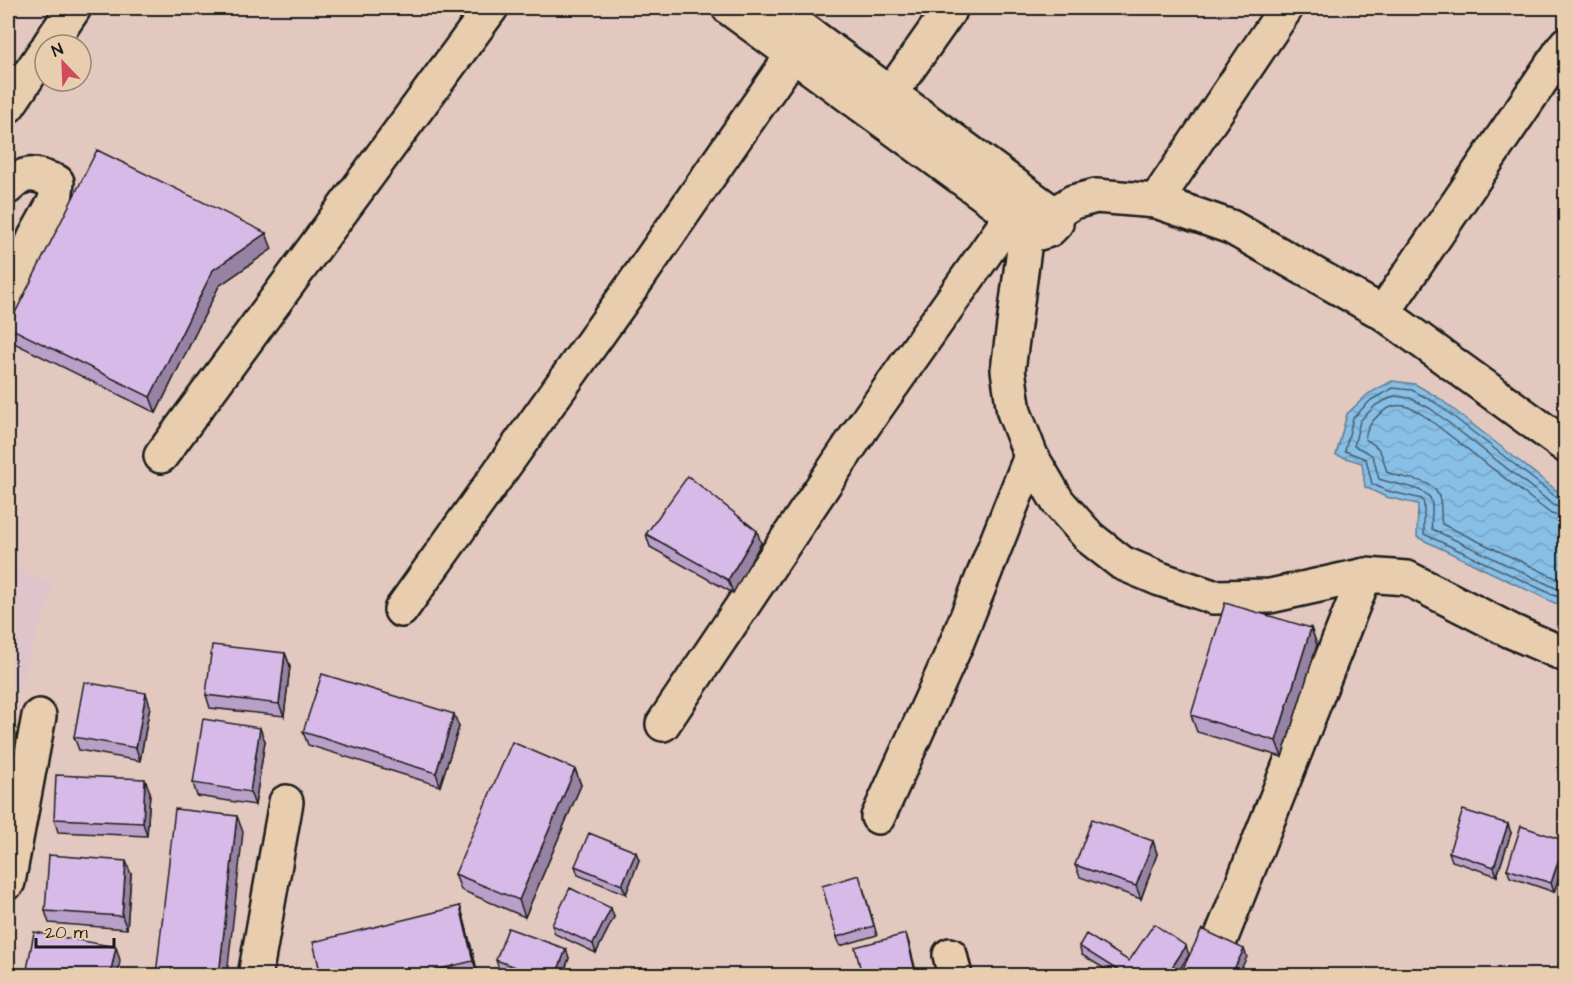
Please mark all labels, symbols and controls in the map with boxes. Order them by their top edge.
north arrow [33,33,93,93]
text: N [49,38,66,62]
scale bar [36,911,114,949]
text: 20 m [45,920,88,945]

